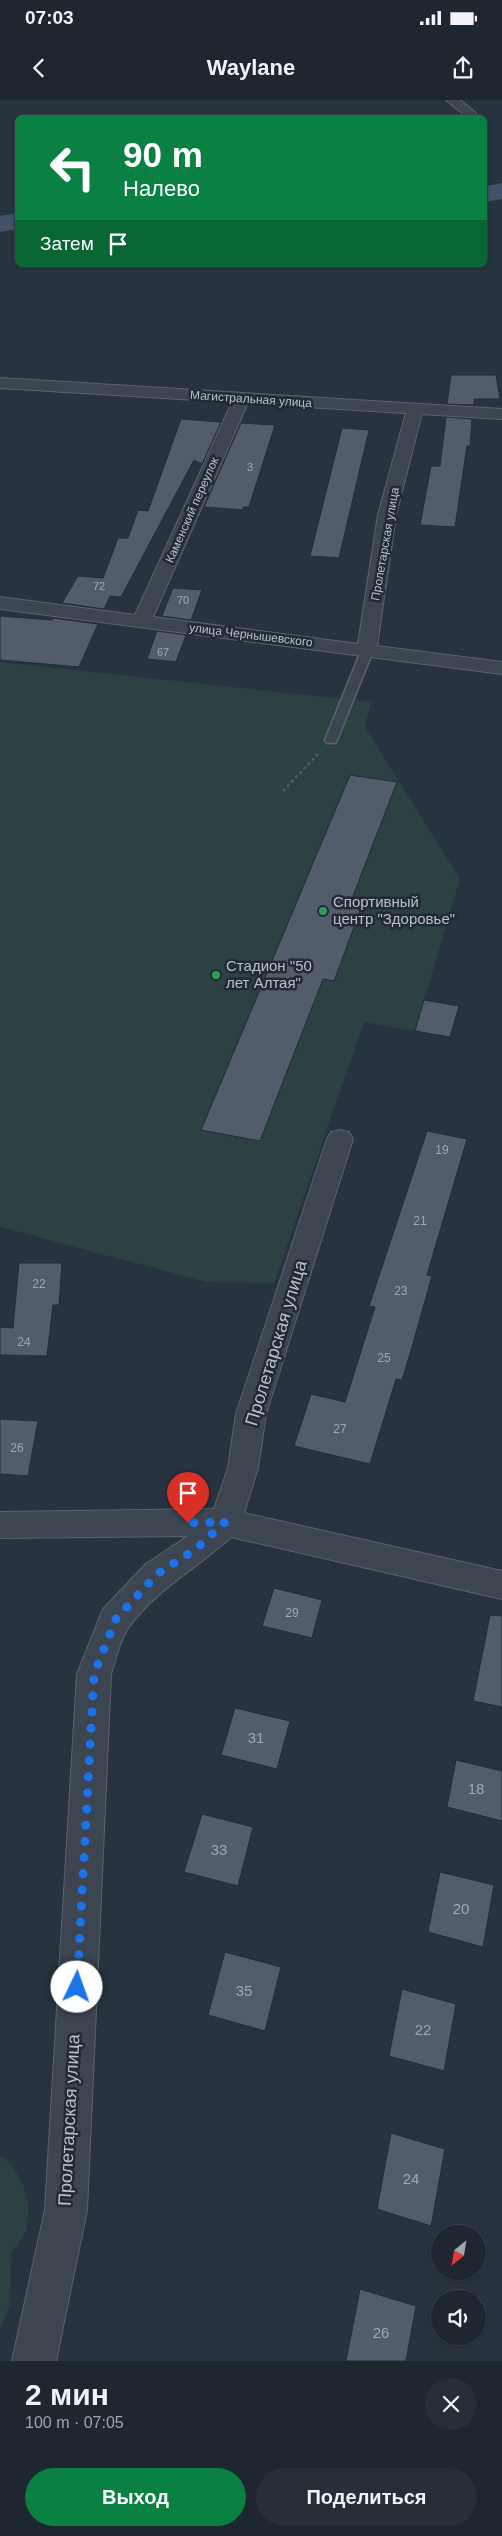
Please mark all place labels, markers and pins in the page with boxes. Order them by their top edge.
place label: Спортивный центр "Здоровье" [333,893,455,927]
marker: Спортивный центр "Здоровье" [317,905,329,917]
place label: Стадион "50 лет Алтая" [226,957,312,991]
marker: Стадион "50 лет Алтая" [210,969,222,981]
pin [167,1472,209,1523]

